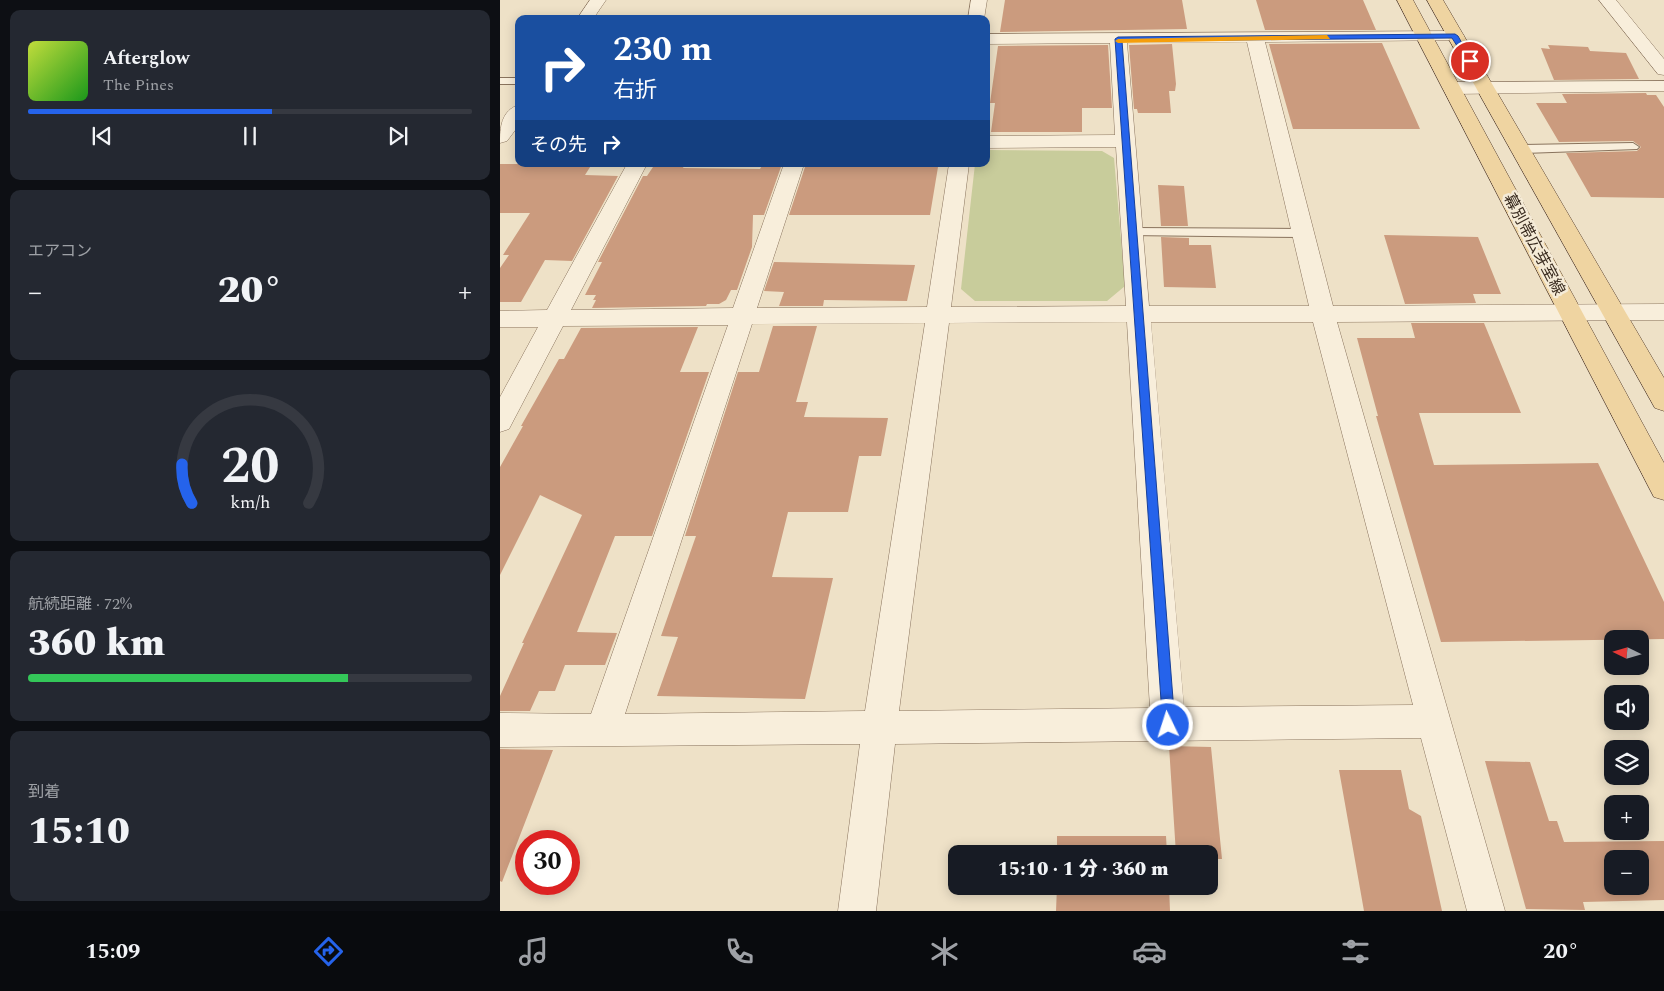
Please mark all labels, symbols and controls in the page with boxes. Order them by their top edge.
text: 230 m [613,23,712,76]
icon: right [530,35,595,100]
pin [1449,40,1491,82]
text: Afterglow [103,44,190,73]
icon: arrive [1456,47,1484,75]
text: The Pines [103,73,174,97]
text: 右折 [613,74,657,107]
icon: previous [88,122,116,150]
icon: pause [236,122,264,150]
icon: next [384,122,412,150]
icon: right [597,130,625,158]
text: その先 [530,131,587,160]
street label: 幕別帯広芽室線 [1497,189,1571,300]
text: エアコン [28,239,92,263]
text: 20° [218,262,282,320]
text: − [28,271,42,314]
text: + [458,271,472,314]
text: 20 [221,427,279,506]
text: km/h [230,489,270,516]
text: 航続距離 · 72% [28,592,132,616]
text: 360 km [28,615,165,673]
north arrow [1604,630,1649,675]
map controls [1604,630,1649,895]
button: sound [1604,685,1649,730]
position arrow [1141,698,1193,750]
button: layers [1604,740,1649,785]
text: 到着 [28,780,60,804]
button: + [1604,795,1649,840]
text: 15:10 [28,803,130,861]
speed limit sign: 30 [515,830,580,895]
button: − [1604,850,1649,895]
text: 15:10 · 1 分 · 360 m [997,855,1169,884]
icon: directions [311,934,346,969]
icon: music [516,934,551,969]
icon: phone [722,934,757,969]
icon: climate [927,934,962,969]
icon: car [1132,934,1167,969]
icon: filters [1338,934,1373,969]
text: 15:09 [85,935,140,968]
text: 20° [1543,935,1579,968]

